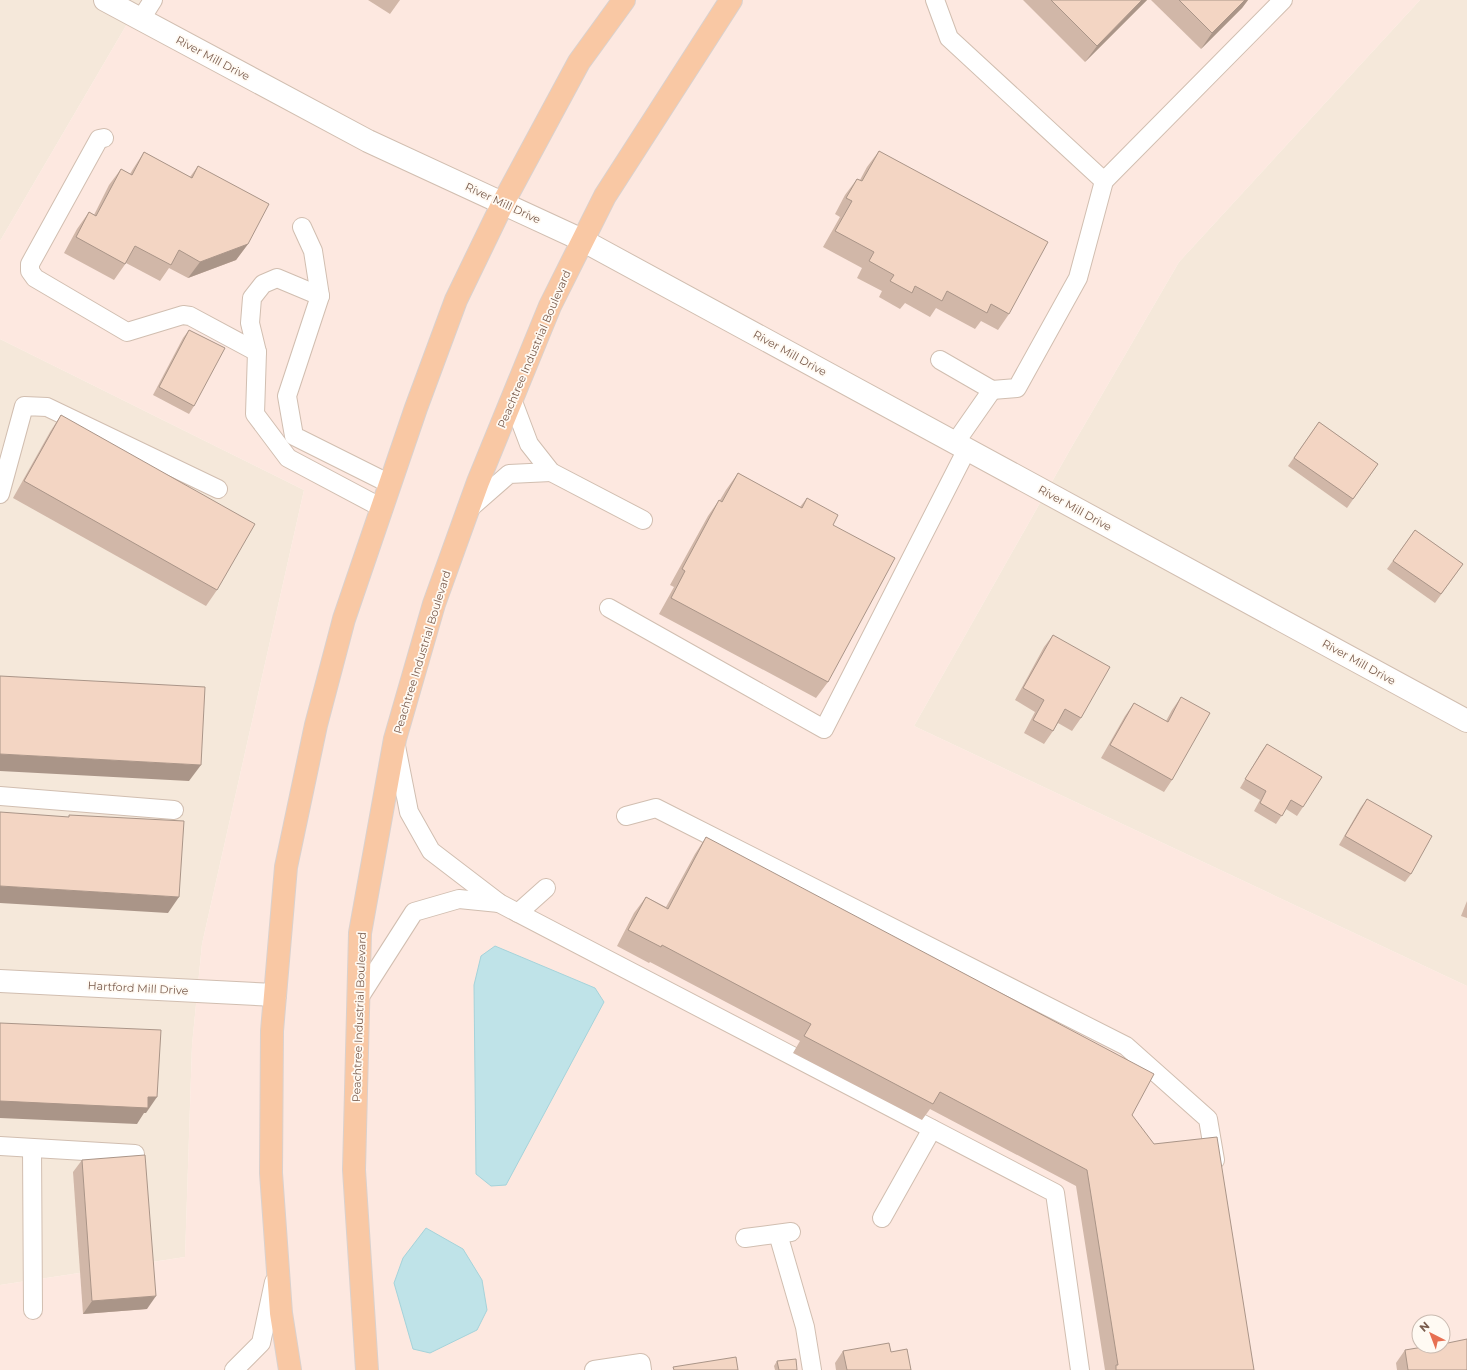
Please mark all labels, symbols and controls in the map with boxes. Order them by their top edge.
street label: River Mill Drive [174,33,253,84]
street label: River Mill Drive [463,179,543,227]
street label: Peachtree Industrial Boulevard [494,268,574,430]
street label: River Mill Drive [751,327,829,379]
street label: River Mill Drive [1036,482,1114,534]
street label: Peachtree Industrial Boulevard [390,569,454,735]
street label: River Mill Drive [1320,636,1398,688]
street label: Peachtree Industrial Boulevard [349,932,369,1102]
street label: Hartford Mill Drive [87,978,189,998]
north arrow [1411,1314,1451,1354]
text: N [1416,1318,1432,1335]

